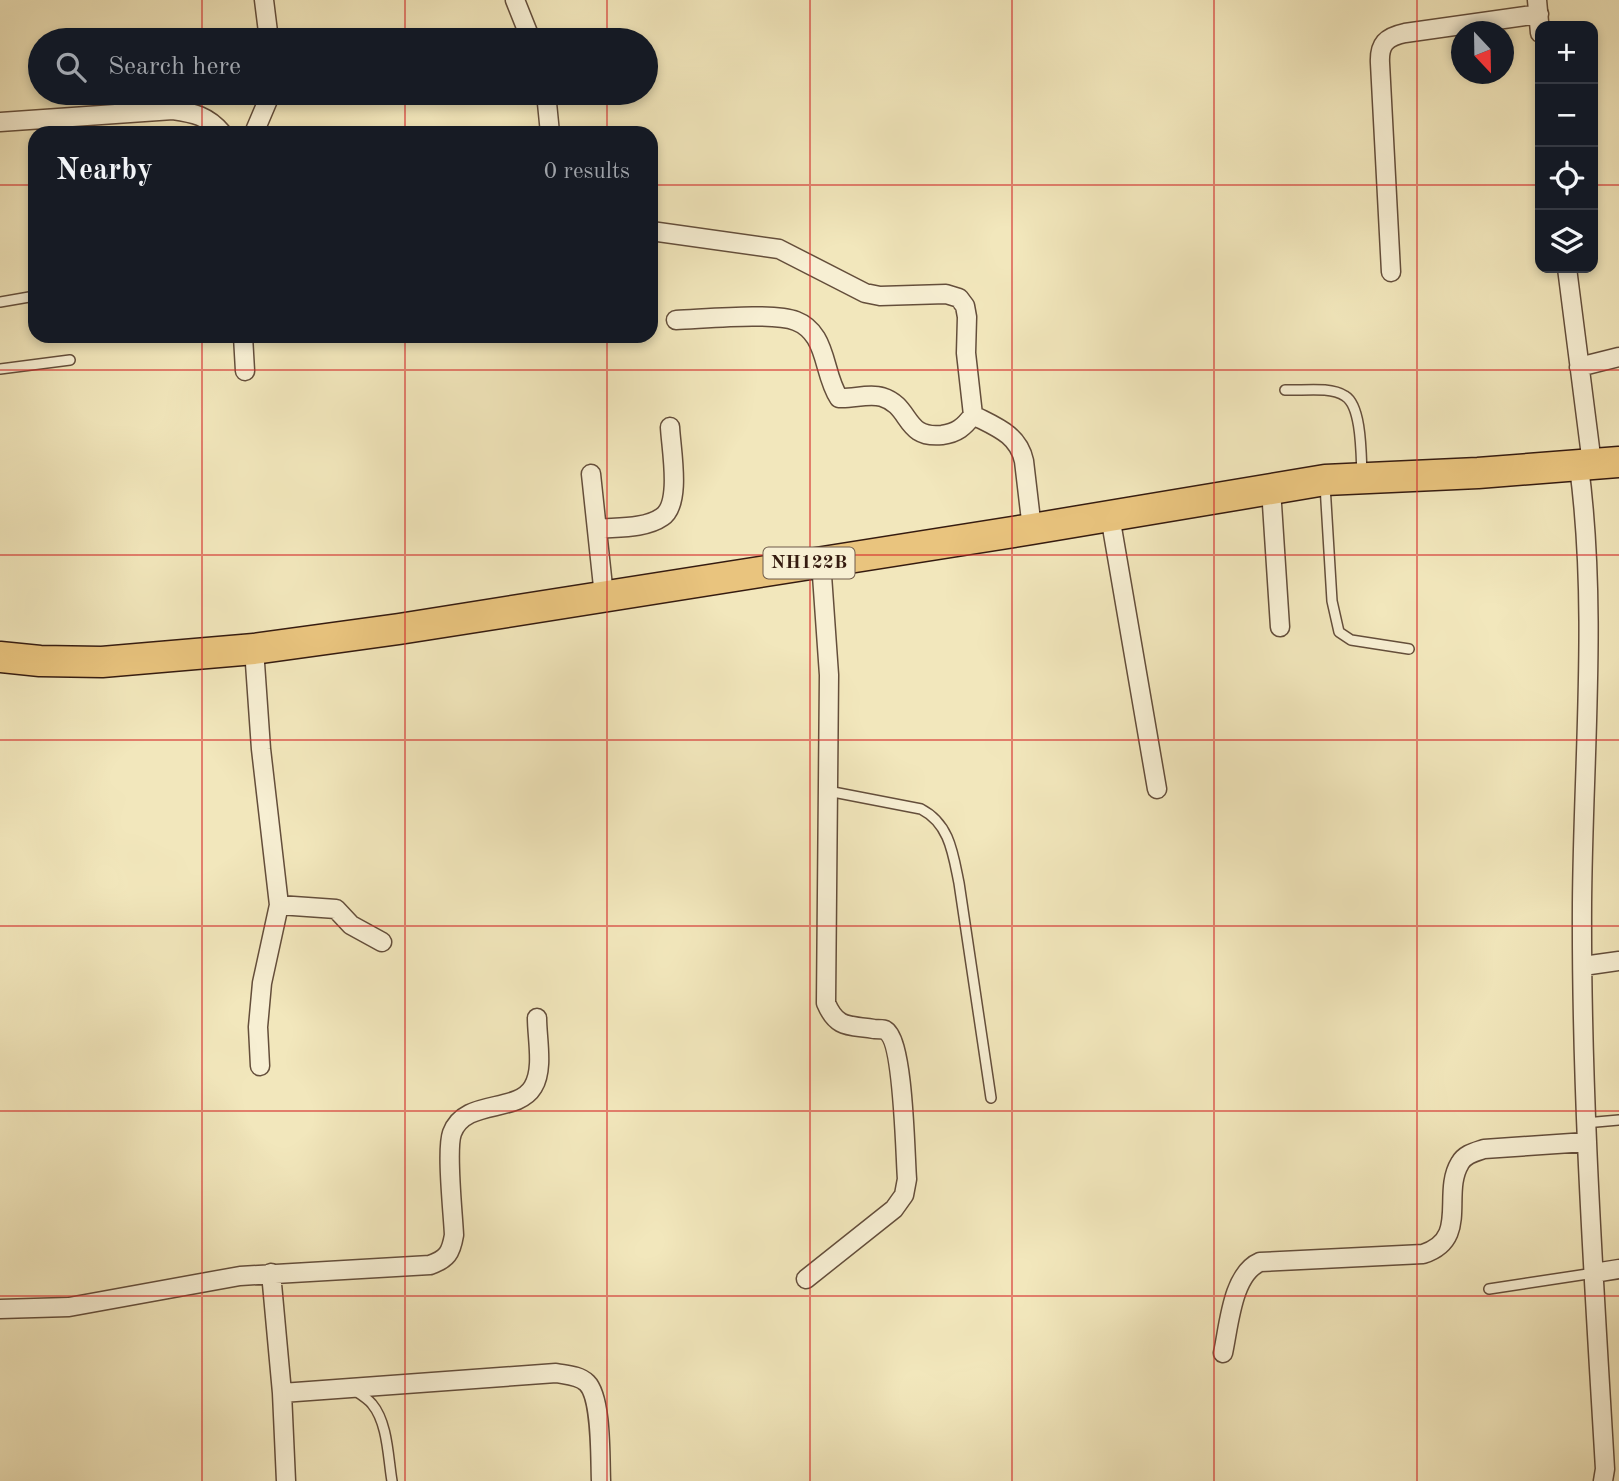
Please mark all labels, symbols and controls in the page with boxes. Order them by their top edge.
north arrow [1451,21,1514,84]
map controls [1535,21,1598,273]
button: + [1535,21,1598,84]
search box [28,28,658,105]
icon: search [52,48,90,86]
text: Search here [108,54,241,80]
button: − [1535,84,1598,147]
button: locate [1535,147,1598,210]
text: Nearby [56,156,153,186]
text: 0 results [544,160,630,183]
button: layers [1535,210,1598,273]
road number: NH122B [764,548,854,578]

